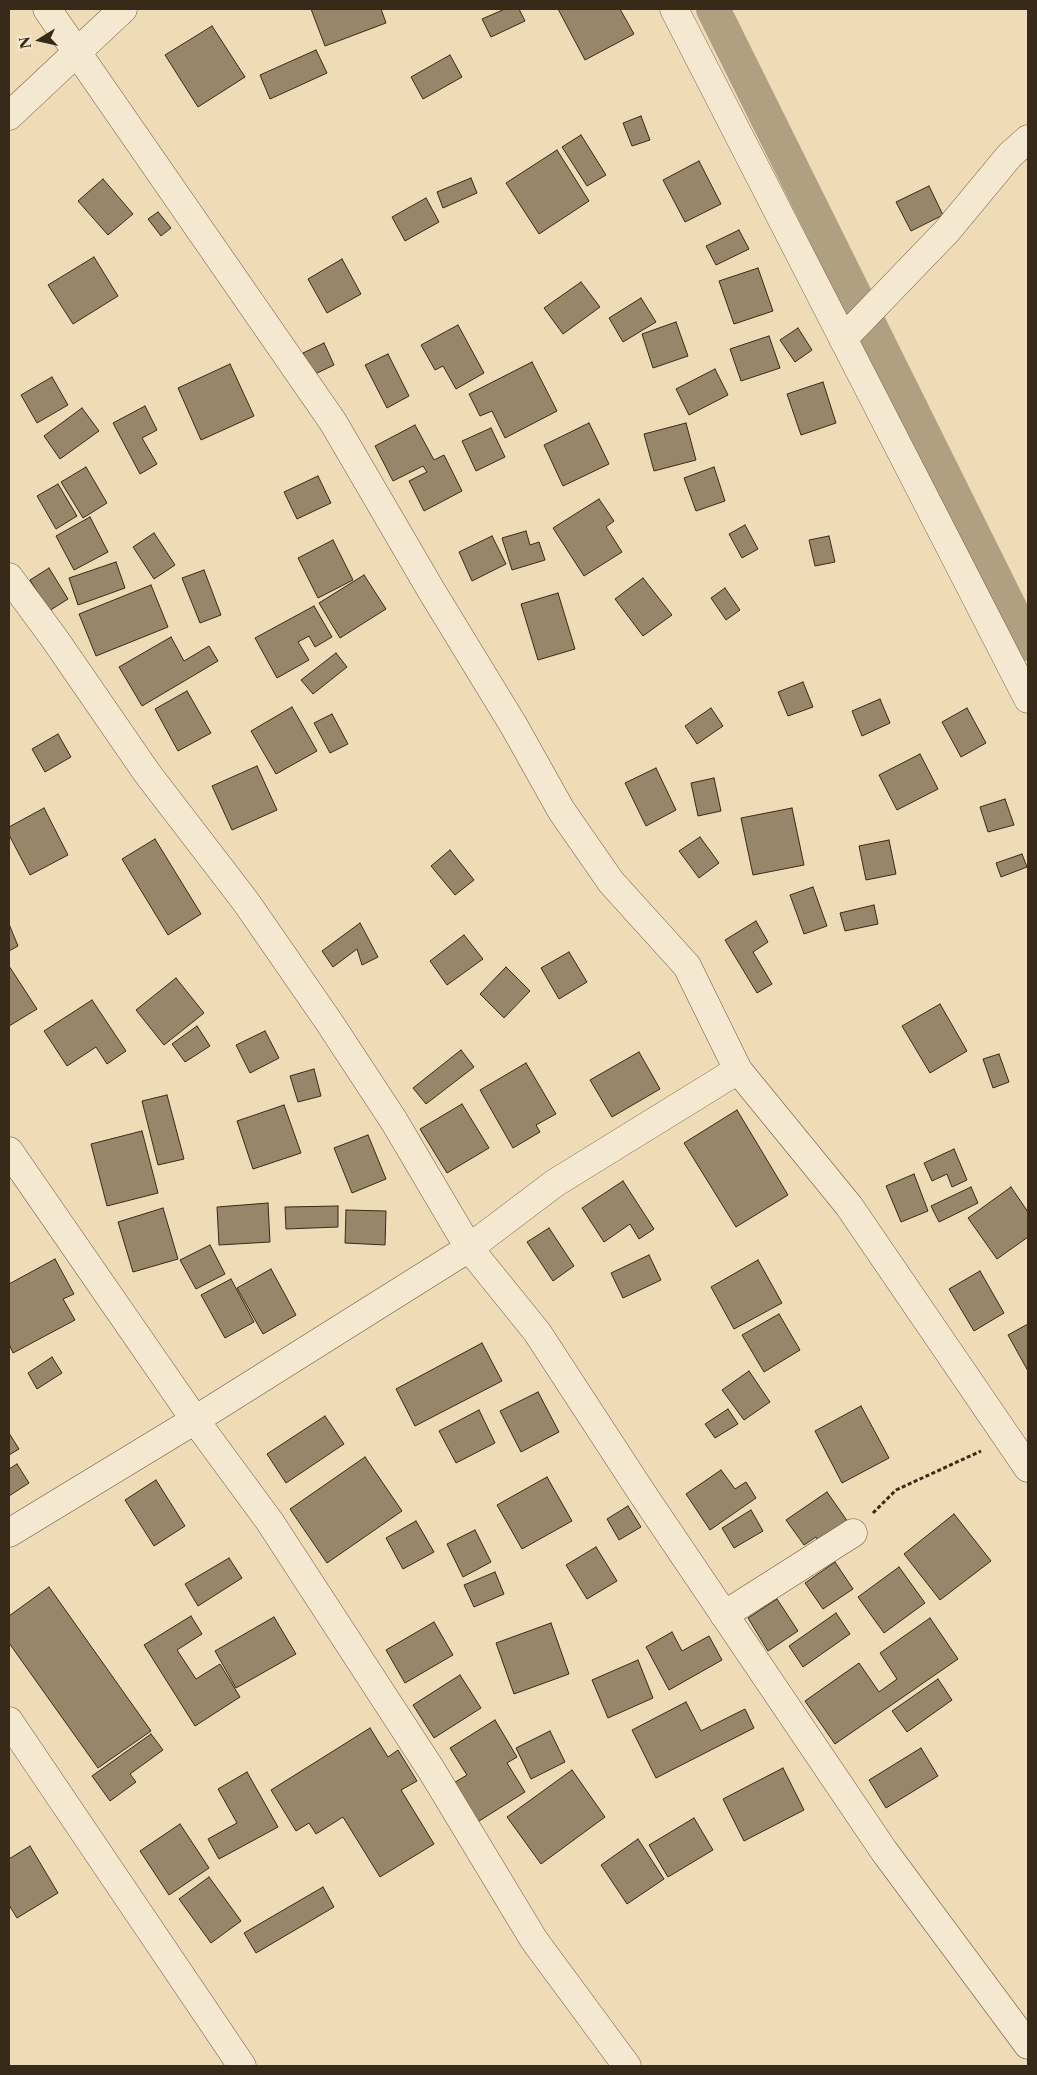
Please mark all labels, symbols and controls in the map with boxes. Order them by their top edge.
north arrow [15,15,65,65]
text: N [15,35,35,50]

